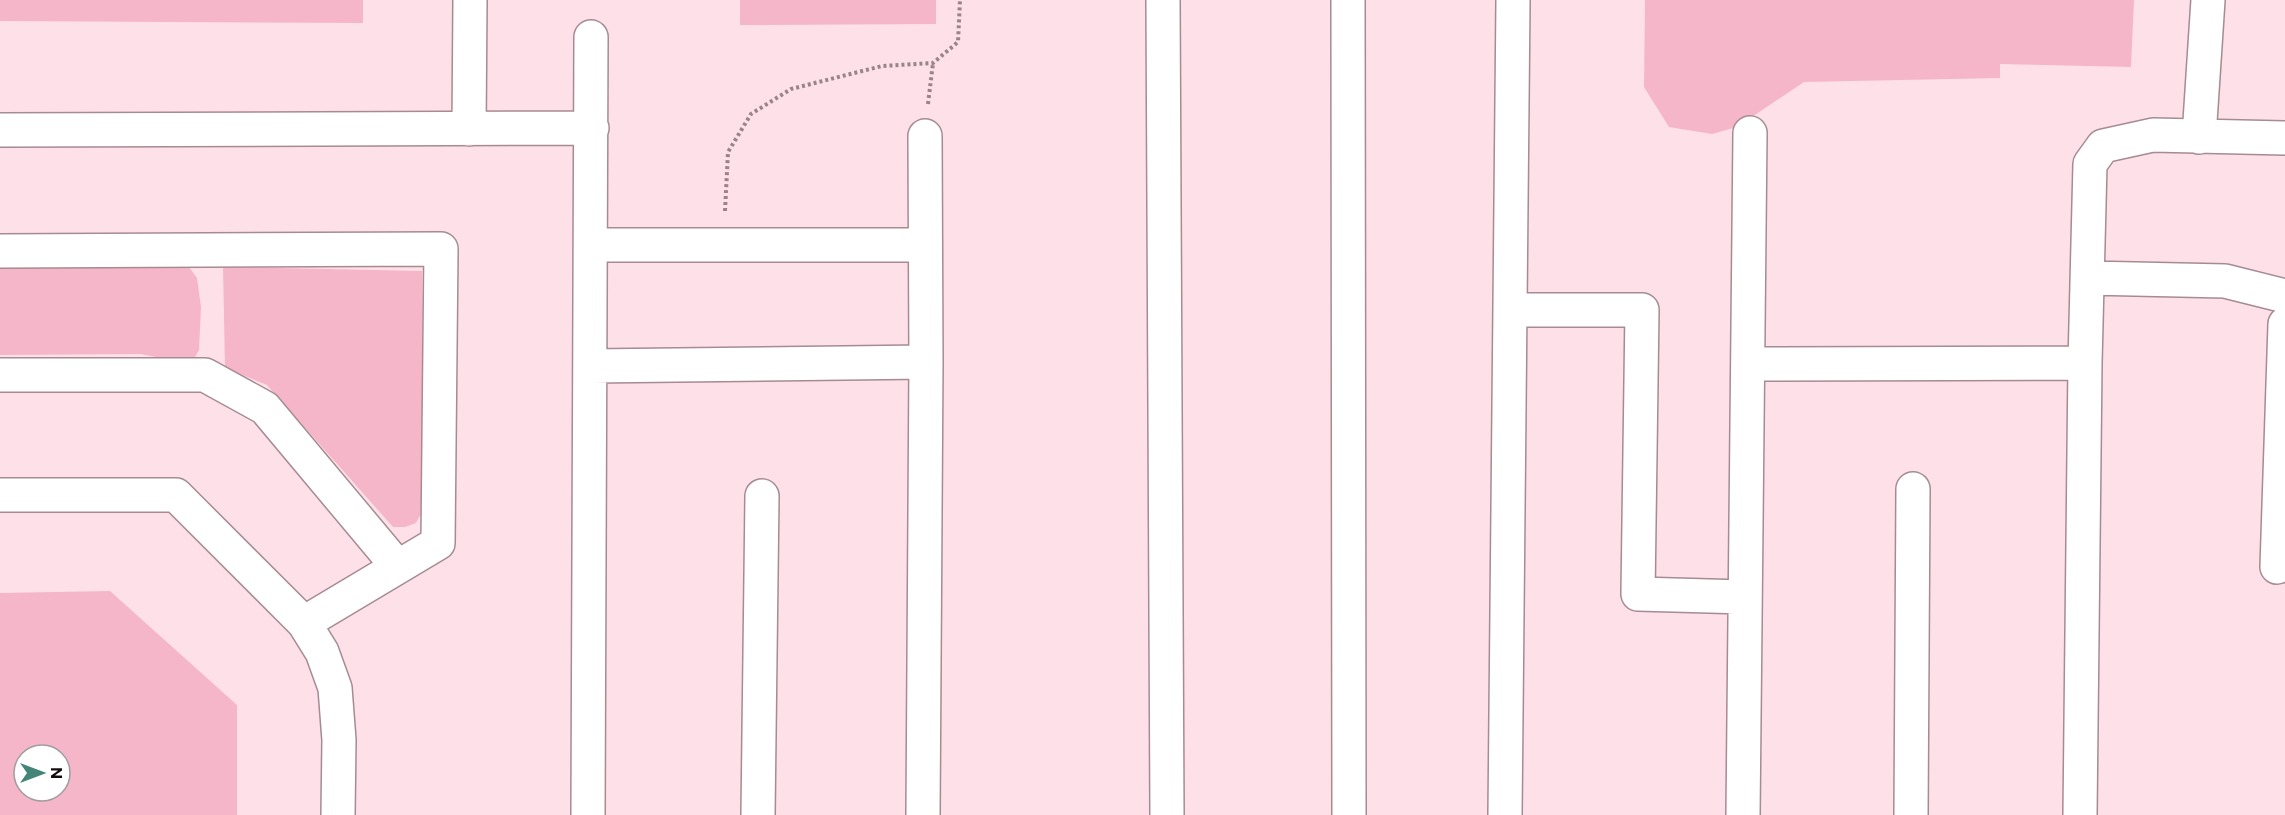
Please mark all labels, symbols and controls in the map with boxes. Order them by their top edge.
north arrow [12,743,72,803]
text: N [48,767,67,779]

